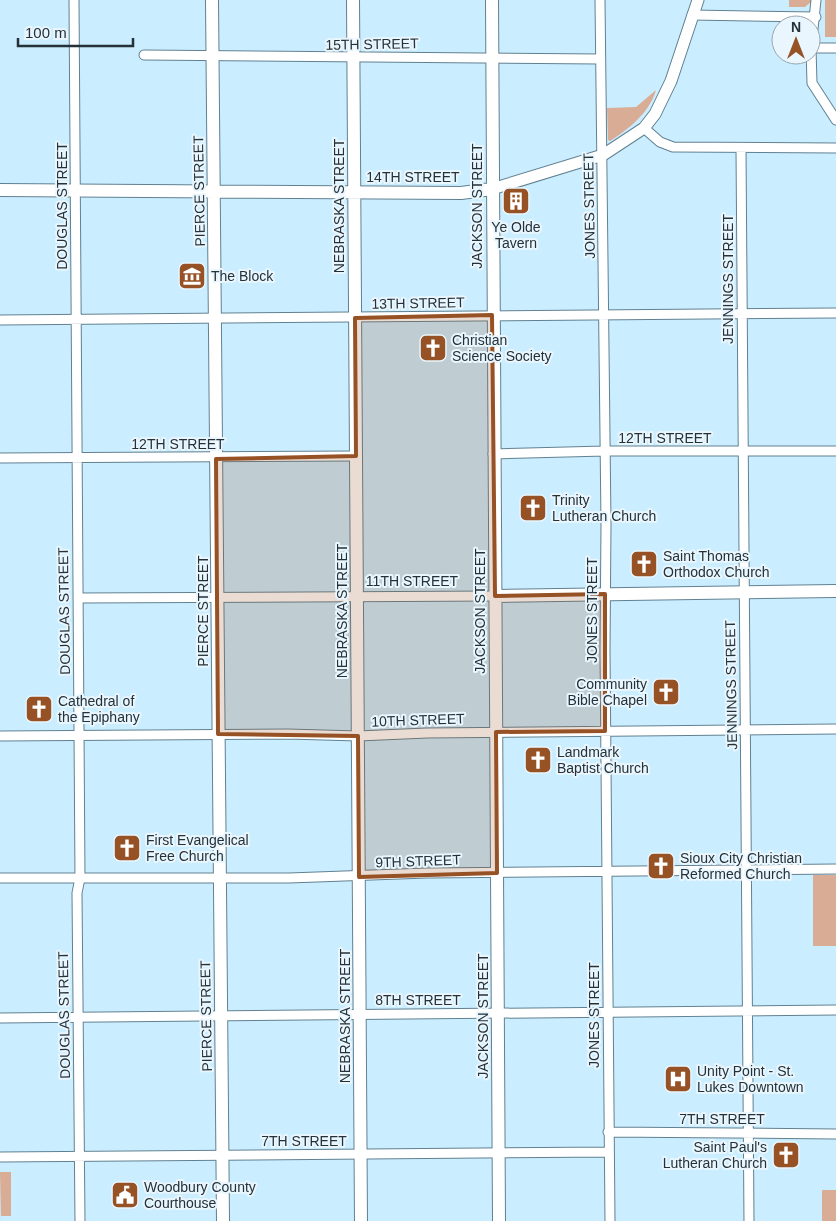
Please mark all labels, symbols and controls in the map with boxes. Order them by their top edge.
scale bar [18,15,132,47]
north arrow [771,15,821,65]
text: N [791,19,801,35]
text: 100 m [25,24,67,41]
street label: 15TH STREET [325,35,419,53]
street label: PIERCE STREET [190,135,208,247]
street label: NEBRASKA STREET [331,138,347,273]
street label: DOUGLAS STREET [54,142,70,270]
street label: JACKSON STREET [469,143,485,269]
street label: JONES STREET [580,153,598,259]
street label: 14TH STREET [366,169,460,185]
building icon: Ye Olde Tavern [501,186,531,216]
street label: JENNINGS STREET [720,214,736,344]
place label: Ye Olde Tavern [491,219,541,251]
museum icon: The Block [177,261,207,291]
place label: The Block [211,268,274,284]
street label: 13TH STREET [371,294,465,312]
place label: Christian Science Society [452,332,552,364]
church icon: Christian Science Society [418,333,448,363]
street label: 12TH STREET [618,430,712,446]
street label: 12TH STREET [131,436,225,452]
place label: Trinity Lutheran Church [552,492,656,524]
church icon: Trinity Lutheran Church [518,493,548,523]
street label: NEBRASKA STREET [334,543,350,678]
street label: DOUGLAS STREET [55,547,73,675]
street label: JACKSON STREET [472,548,488,674]
place label: Saint Thomas Orthodox Church [663,548,770,580]
church icon: Saint Thomas Orthodox Church [629,549,659,579]
street label: PIERCE STREET [195,555,211,667]
street label: JONES STREET [584,557,600,663]
street label: 11TH STREET [366,573,459,589]
street label: JENNINGS STREET [722,619,740,750]
place label: Community Bible Chapel [568,676,647,708]
church icon: Community Bible Chapel [651,677,681,707]
place label: Cathedral of the Epiphany [58,693,140,725]
church icon: Cathedral of the Epiphany [24,694,54,724]
street label: 10TH STREET [371,710,465,730]
place label: Landmark Baptist Church [557,744,649,776]
church icon: Landmark Baptist Church [523,745,553,775]
place label: First Evangelical Free Church [146,832,249,864]
church icon: First Evangelical Free Church [112,833,142,863]
place label: Sioux City Christian Reformed Church [680,850,802,882]
street label: 9TH STREET [375,851,461,870]
church icon: Sioux City Christian Reformed Church [646,851,676,881]
street label: NEBRASKA STREET [337,948,353,1083]
street label: DOUGLAS STREET [55,951,73,1079]
street label: JACKSON STREET [475,953,491,1079]
street label: PIERCE STREET [197,960,215,1072]
street label: JONES STREET [586,962,602,1068]
street label: 8TH STREET [375,992,461,1008]
place label: Unity Point - St. Lukes Downtown [697,1063,804,1095]
hospital icon: Unity Point - St. Lukes Downtown [663,1064,693,1094]
street label: 7TH STREET [679,1111,765,1127]
street label: 7TH STREET [261,1133,347,1149]
place label: Saint Paul's Lutheran Church [663,1139,767,1171]
church icon: Saint Paul's Lutheran Church [771,1140,801,1170]
place label: Woodbury County Courthouse [144,1179,256,1211]
public building icon: Woodbury County Courthouse [110,1180,140,1210]

